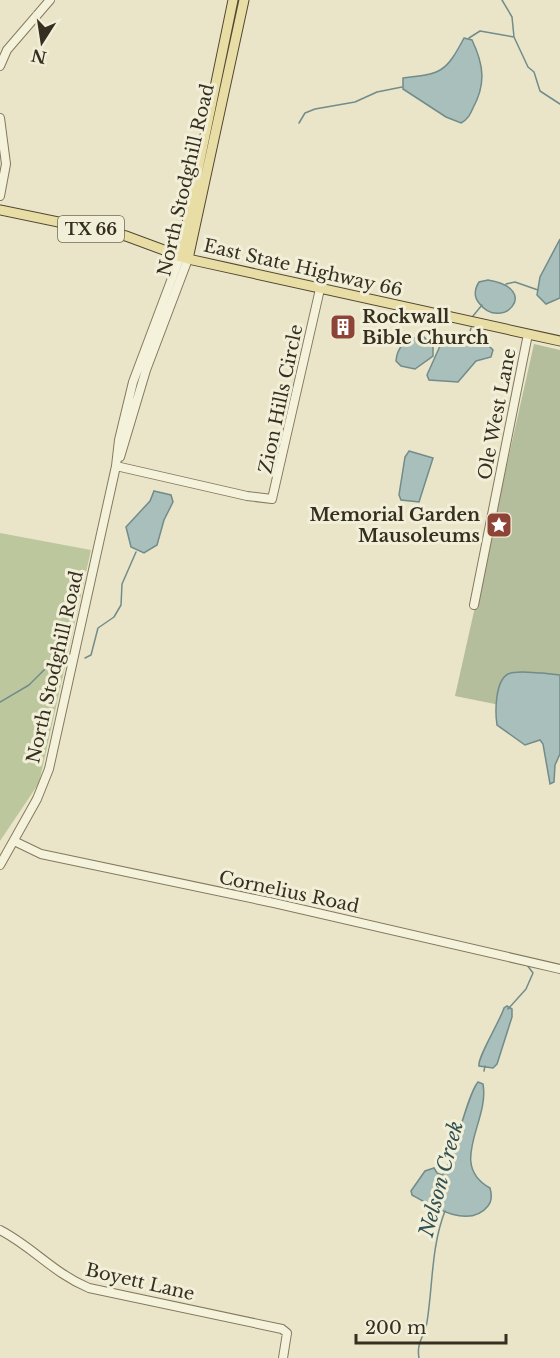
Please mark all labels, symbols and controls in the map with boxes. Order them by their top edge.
north arrow [12,12,72,72]
text: N [29,45,48,68]
street label: North Stodghill Road [153,82,219,278]
road number: TX 66 [58,216,124,242]
street label: East State Highway 66 [201,234,405,302]
place label: Rockwall Bible Church [362,306,489,349]
building icon: Rockwall Bible Church [328,312,358,342]
street label: Zion Hills Circle [254,322,308,476]
street label: Ole West Lane [473,346,521,482]
place label: Memorial Garden Mausoleums [309,504,480,547]
place icon: Memorial Garden Mausoleums [484,510,514,540]
street label: North Stodghill Road [22,569,88,765]
street label: Cornelius Road [217,866,361,918]
water label: Nelson Creek [414,1118,468,1240]
street label: Boyett Lane [83,1259,197,1305]
scale bar [356,1307,506,1345]
text: 200 m [365,1317,426,1339]

